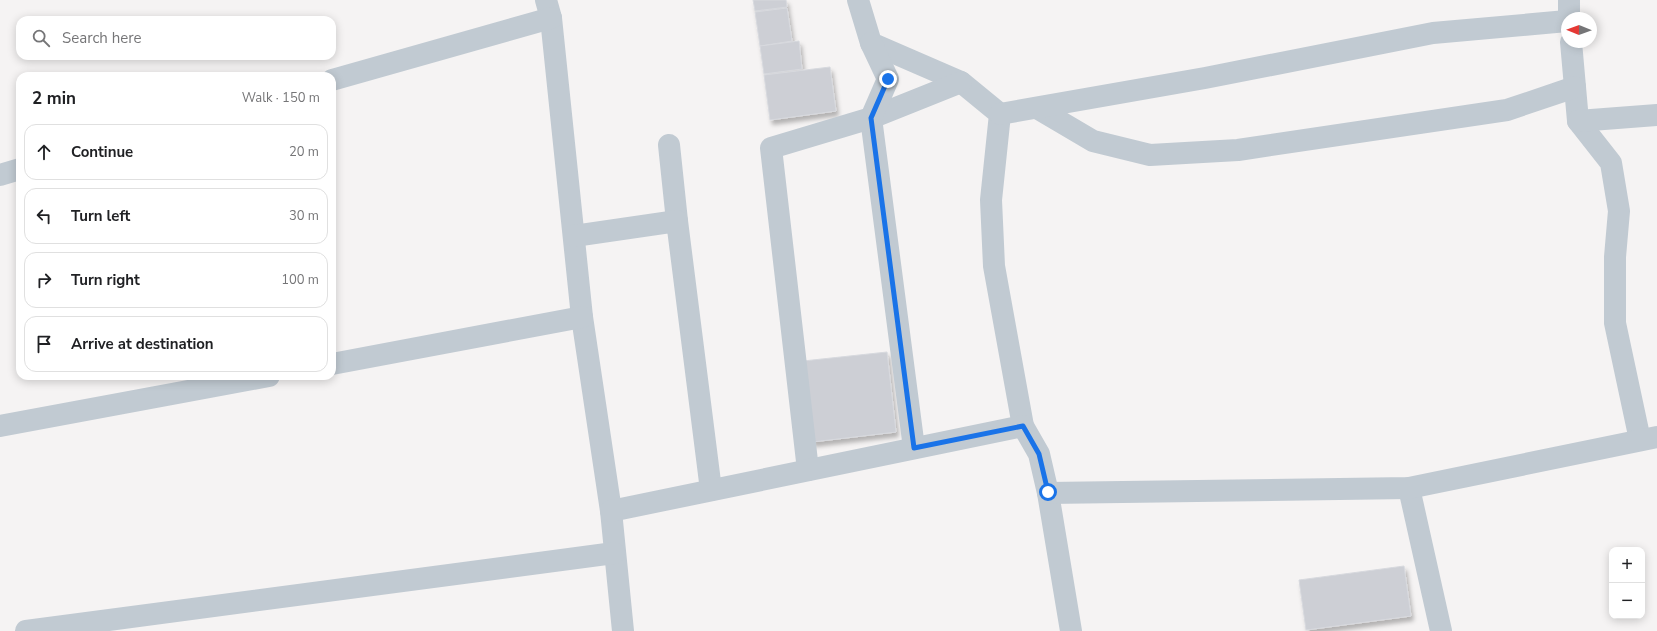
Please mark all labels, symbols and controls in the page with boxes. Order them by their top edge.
north arrow [1561,12,1597,48]
search box [16,16,336,60]
icon: search [30,27,52,49]
text: Search here [62,28,142,48]
route end [879,70,897,88]
text: 2 min [32,87,76,110]
text: Walk · 150 m [242,89,320,107]
icon: ahead [33,141,55,163]
text: Continue [71,142,133,162]
text: 20 m [289,143,319,161]
icon: left [33,205,55,227]
text: Turn left [71,206,130,226]
text: 30 m [289,207,319,225]
icon: right [33,269,55,291]
text: Turn right [71,270,140,290]
text: 100 m [281,271,319,289]
icon: arrive [33,333,55,355]
text: Arrive at destination [71,334,214,354]
route start [1039,483,1057,501]
map controls [1609,547,1645,619]
button: + [1609,547,1645,583]
button: − [1609,583,1645,619]

